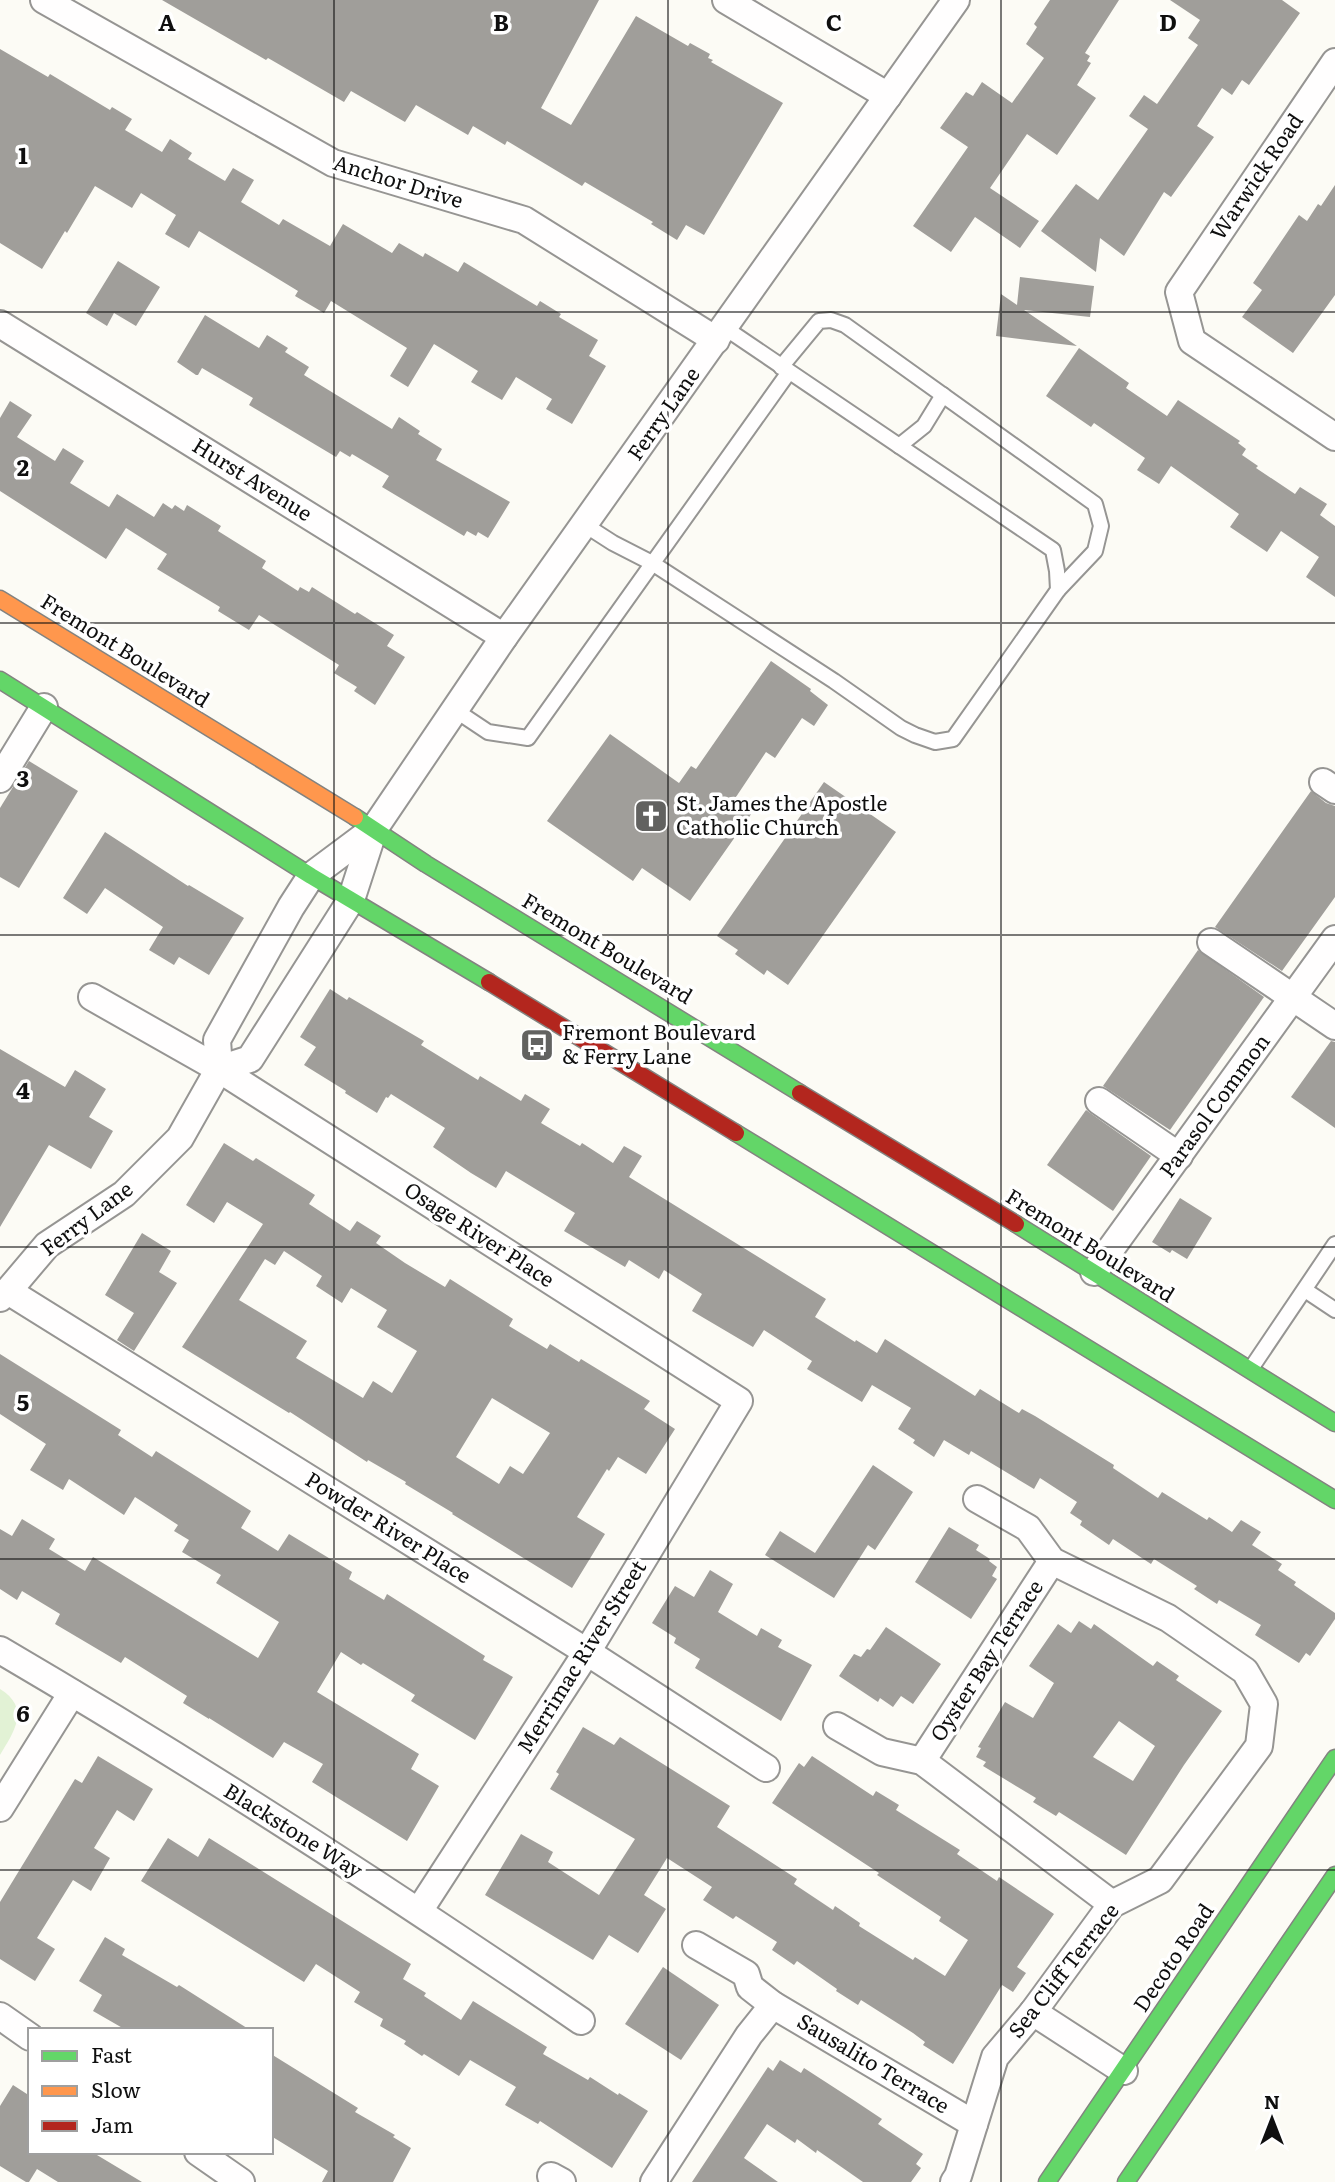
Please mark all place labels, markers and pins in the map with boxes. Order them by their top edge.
place label: St. James the Apostle Catholic Church [676,786,887,841]
church icon: St. James the Apostle Catholic Church [632,797,670,835]
place label: Fremont Boulevard & Ferry Lane [562,1015,756,1070]
bus stop icon: Fremont Boulevard & Ferry Lane [518,1026,556,1064]

